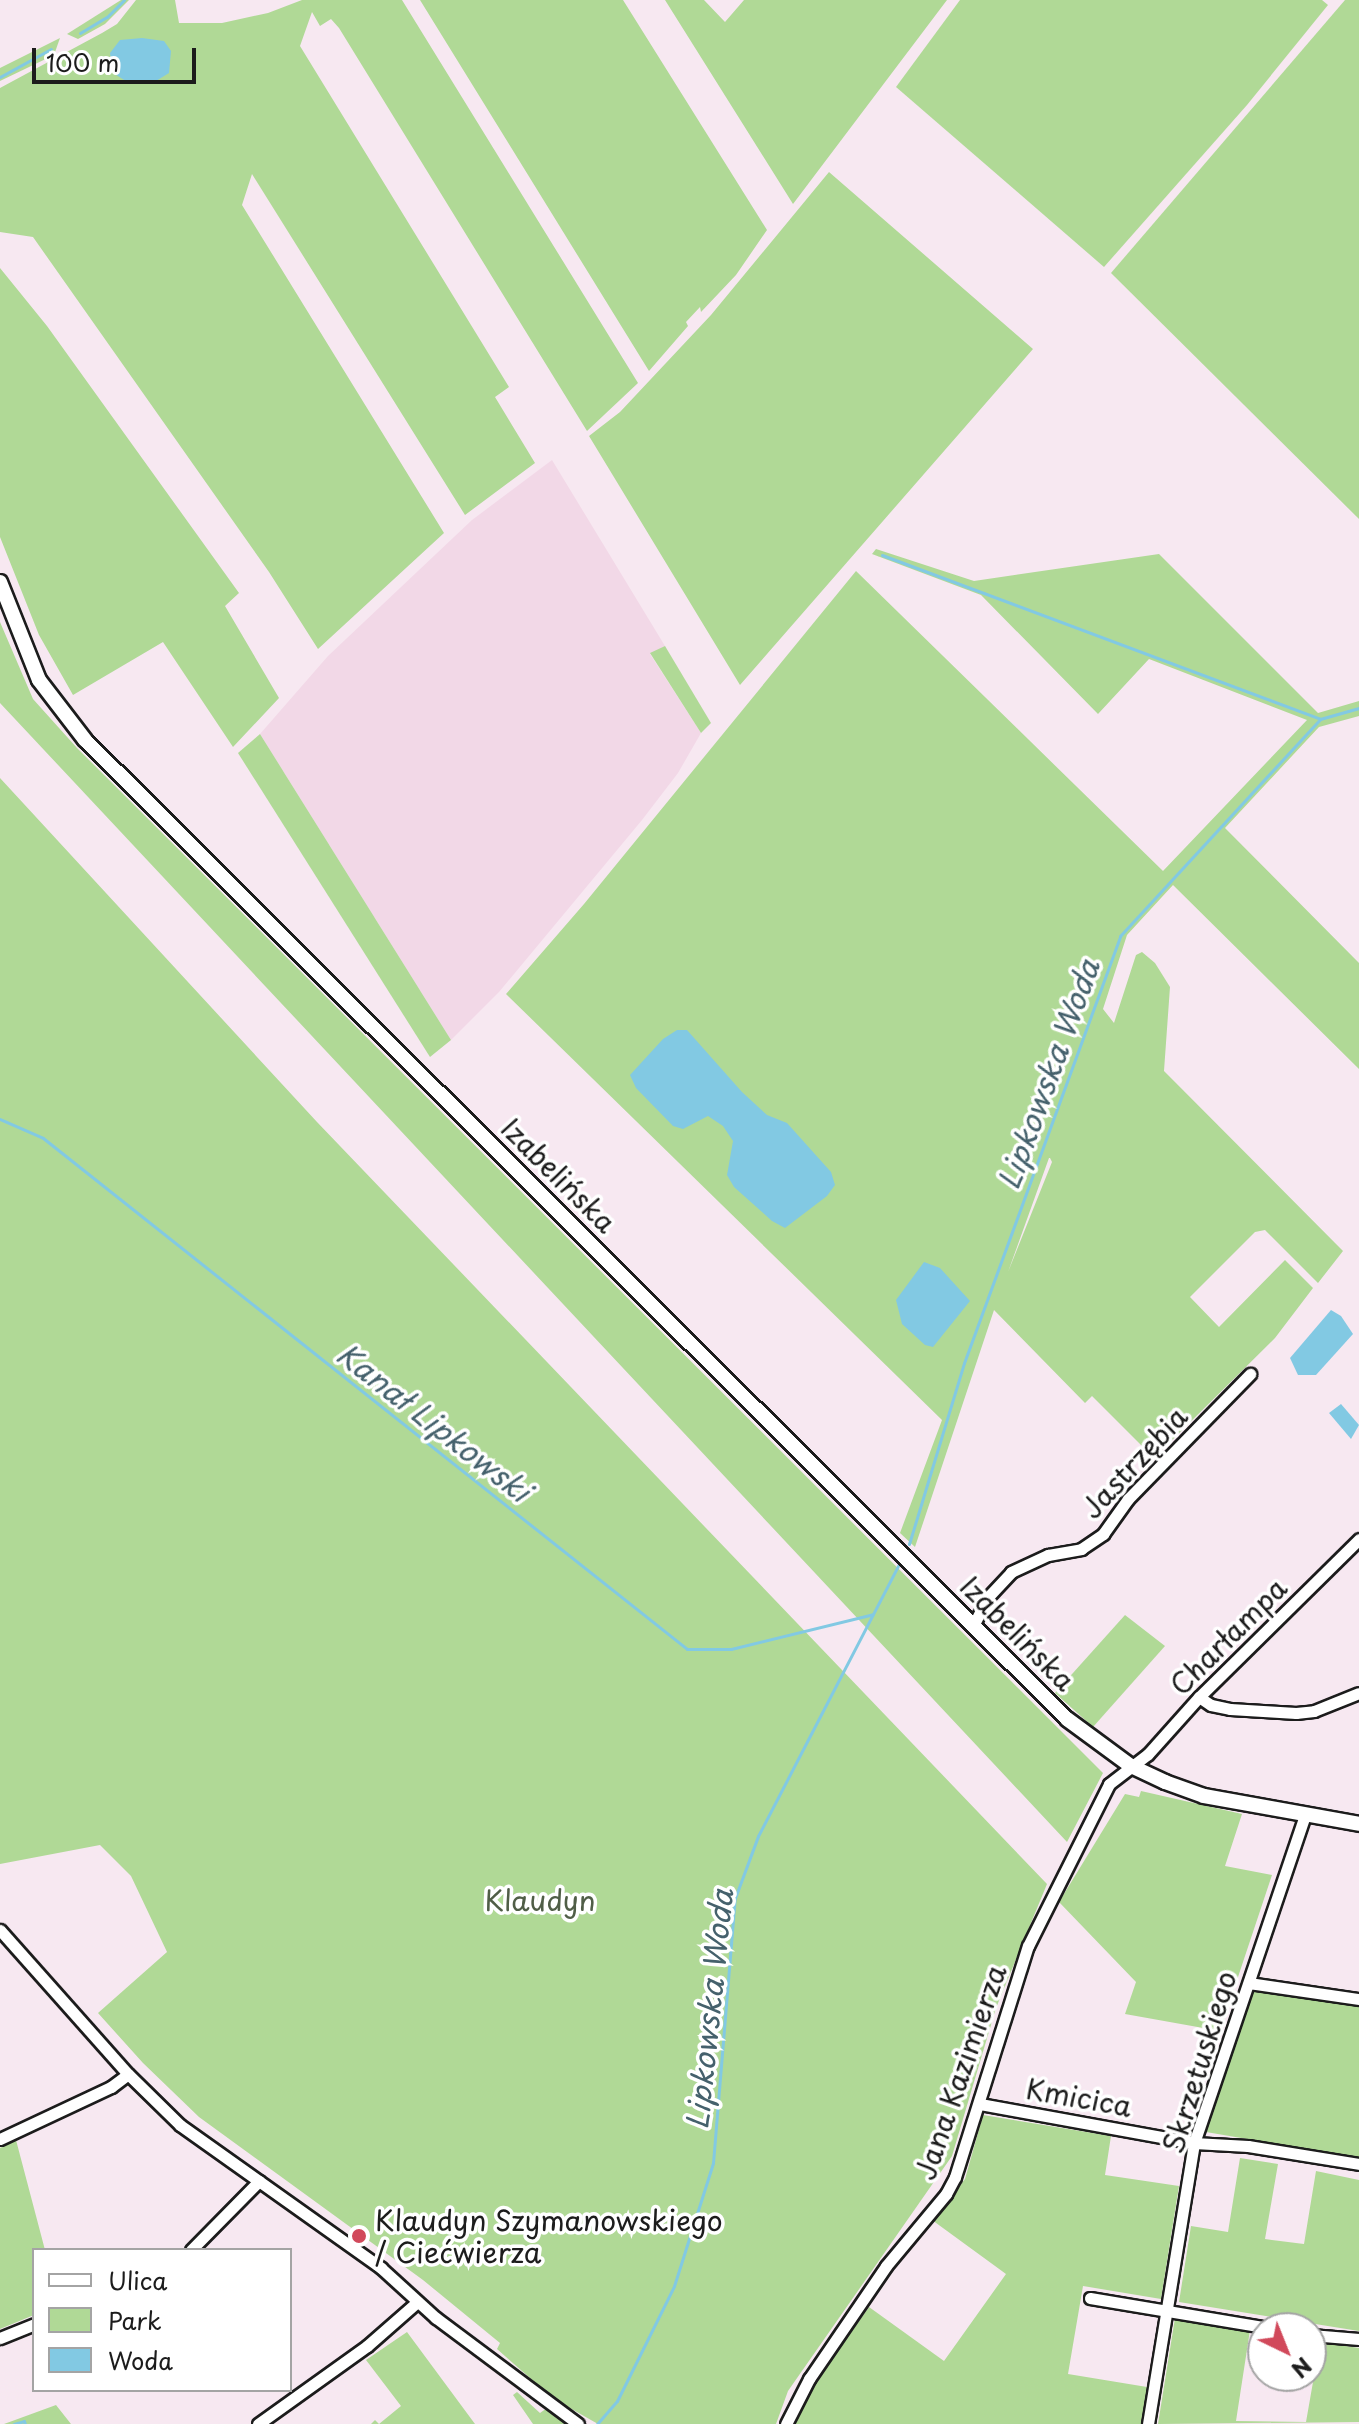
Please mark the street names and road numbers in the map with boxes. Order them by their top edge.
street label: Izabelińska [495,1111,623,1239]
street label: Jastrzębia [1074,1399,1194,1525]
street label: Izabelińska [954,1569,1082,1697]
street label: Charłampa [1163,1571,1293,1701]
street label: Jana Kazimierza [908,1960,1012,2184]
street label: Skrzetuskiego [1155,1967,1243,2157]
street label: Kmicica [1024,2071,1134,2123]

